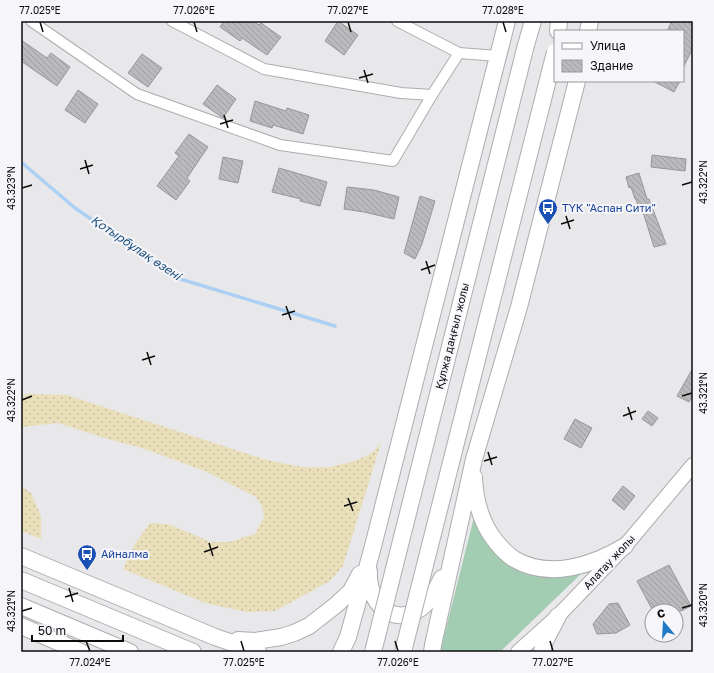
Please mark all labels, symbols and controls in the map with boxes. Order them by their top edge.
text: 77.025°E [19,4,61,16]
text: 77.026°E [173,4,215,16]
text: 77.027°E [328,4,368,16]
text: 77.028°E [482,4,524,16]
legend [554,30,684,82]
text: Улица [590,38,626,53]
text: Здание [590,58,633,73]
text: 43.322°N [697,160,709,204]
text: 43.323°N [5,166,17,210]
bus stop icon: ТҮК "Аспан Сити" [537,197,559,225]
place label: ТҮК "Аспан Сити" [562,201,656,214]
water label: Қотырбұлақ өзені [88,212,186,284]
street label: Құлжа даңғыл жолы [432,281,472,391]
text: 43.321°N [697,372,709,414]
text: 43.322°N [5,378,17,422]
street label: Алатау жолы [580,532,637,592]
bus stop icon: Айналма [76,543,98,571]
place label: Айналма [101,547,149,560]
text: 43.320°N [697,583,709,627]
text: 43.321°N [5,590,17,632]
north arrow [644,603,684,643]
text: С [655,606,667,620]
scale bar [32,617,123,643]
text: 50 m [38,623,66,638]
text: 77.024°E [69,656,111,668]
text: 77.025°E [223,656,265,668]
text: 77.026°E [377,656,419,668]
text: 77.027°E [533,656,573,668]

